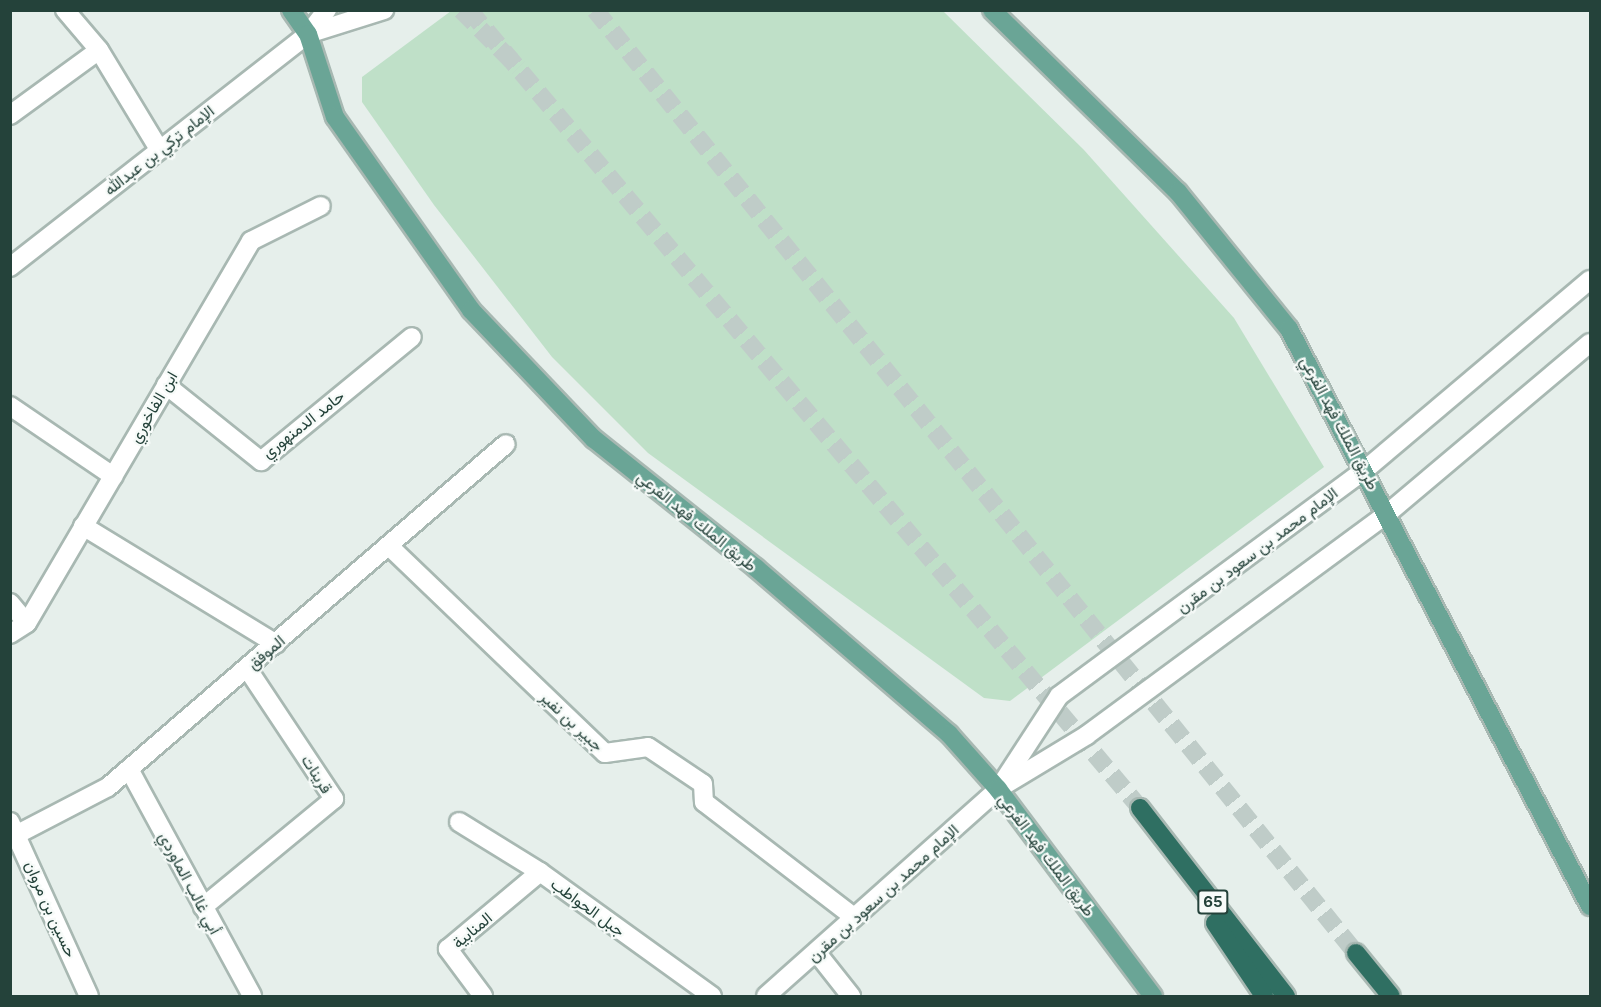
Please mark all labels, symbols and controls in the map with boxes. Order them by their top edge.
street label: الإمام تركي بن عبدالله [100,101,218,199]
street label: طريق الملك فهد الفرعي [1297,353,1383,493]
street label: ابن الفاخوري [125,368,181,446]
street label: حامد الدمنهوري [258,386,348,462]
street label: طريق الملك فهد الفرعي [633,467,761,575]
street label: الإمام محمد بن سعود بن مقرن [1173,483,1341,617]
street label: الموفق [243,631,289,673]
street label: جبير بن نفير [537,687,607,755]
street label: قرينات [297,751,337,797]
street label: طريق الملك فهد الفرعي [995,790,1099,920]
street label: الإمام محمد بن سعود بن مقرن [803,820,963,966]
street label: أبي غالب الماوردي [155,828,225,938]
street label: حسين بن مروان [21,858,81,960]
street label: جبل الحواطب [547,874,629,940]
road number: 65 [1196,890,1230,914]
street label: المنابية [448,908,496,952]

